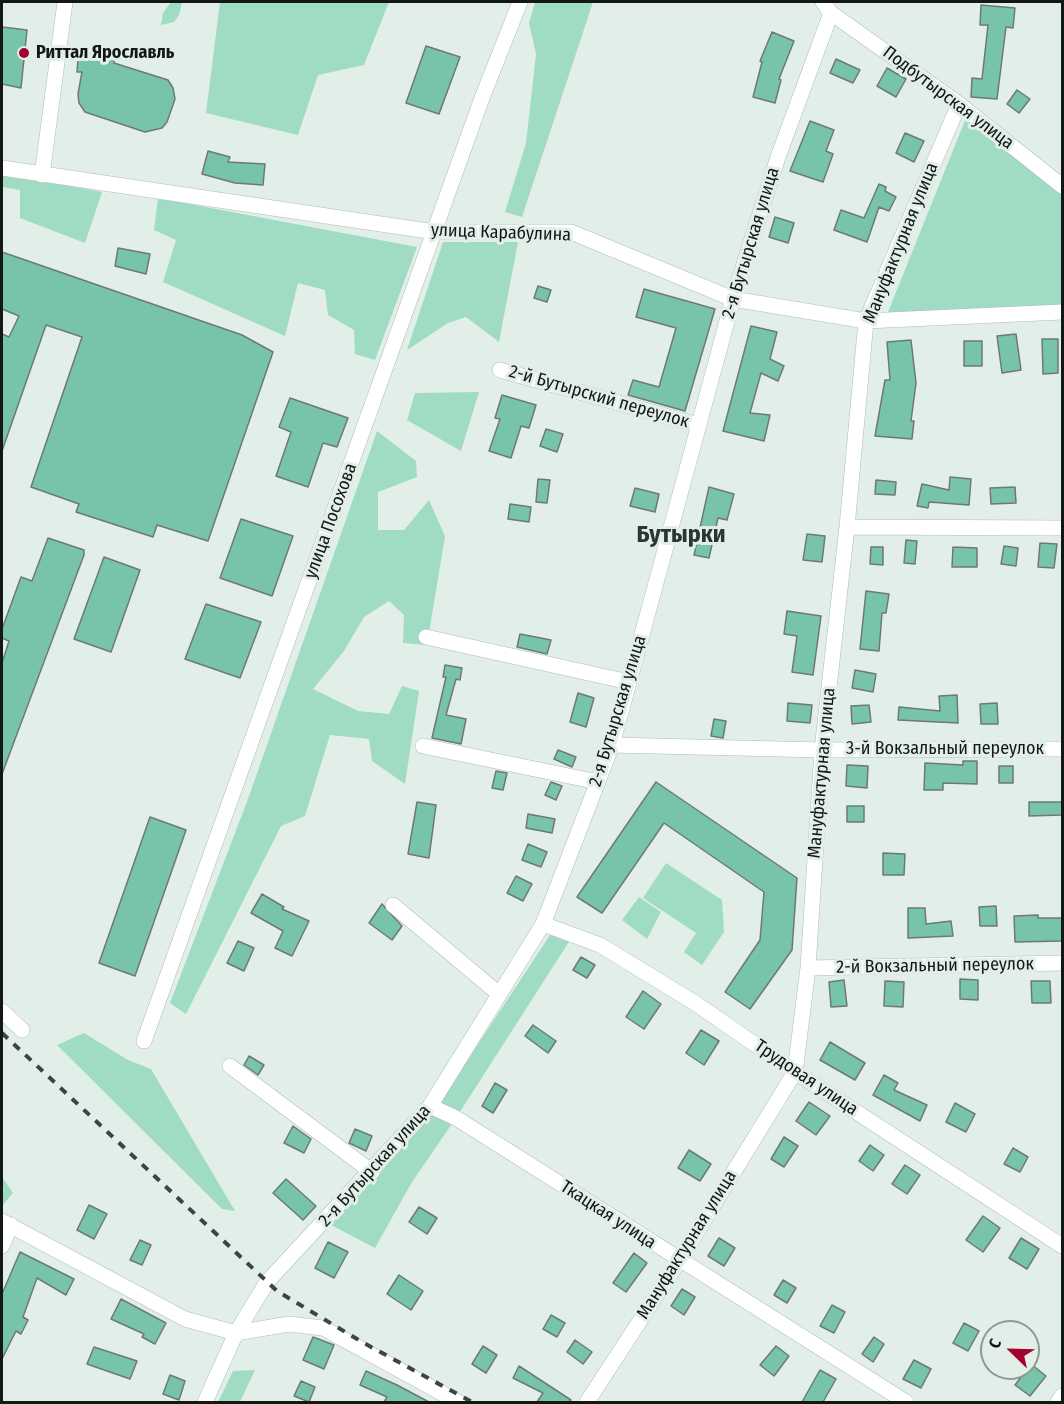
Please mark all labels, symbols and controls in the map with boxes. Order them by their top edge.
place label: Риттал Ярославль [36,42,174,64]
street label: Подбутырская улица [878,42,1018,154]
marker: Риттал Ярославль [17,46,31,60]
street label: Мануфактурная улица [859,160,943,326]
street label: 2-я Бутырская улица [718,165,784,321]
street label: улица Карабулина [431,220,571,246]
street label: 2-й Бутырский переулок [506,361,692,433]
street label: улица Посохова [300,460,362,582]
district label: Бутырки [636,521,726,549]
street label: 2-я Бутырская улица [585,633,651,789]
street label: Мануфактурная улица [804,687,840,859]
street label: 3-й Вокзальный переулок [846,738,1044,760]
street label: 2-й Вокзальный переулок [836,953,1034,979]
street label: Трудовая улица [750,1035,862,1121]
street label: 2-я Бутырская улица [315,1101,435,1231]
street label: Мануфактурная улица [633,1167,741,1323]
street label: Ткацкая улица [556,1176,660,1254]
north arrow [980,1320,1040,1380]
text: С [984,1336,1005,1351]

